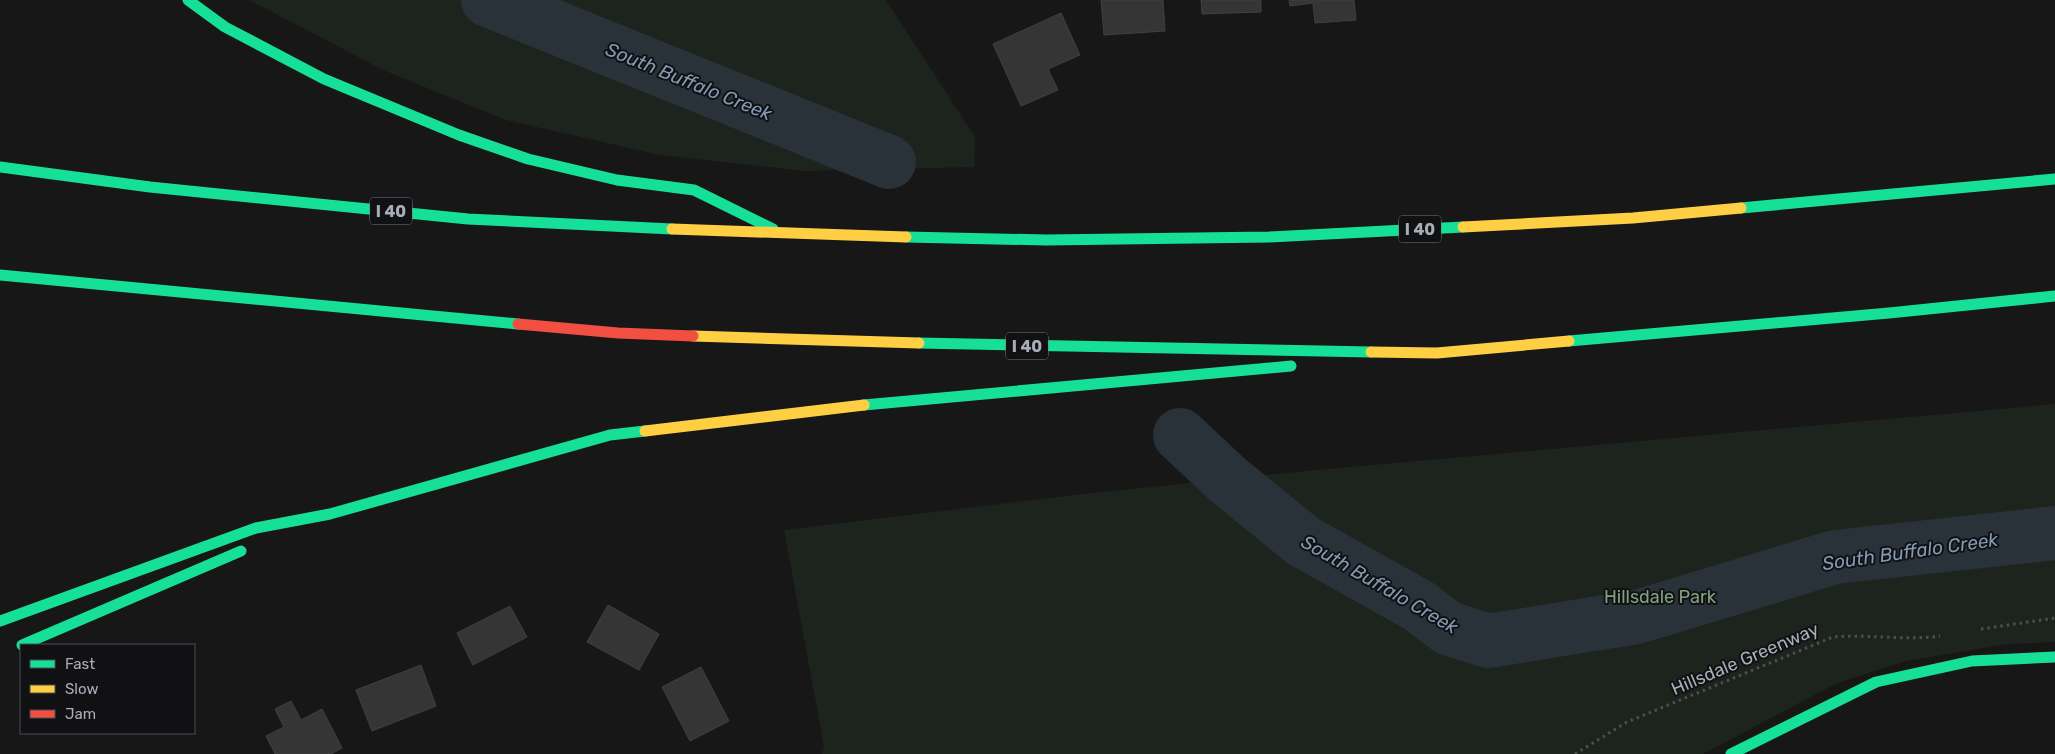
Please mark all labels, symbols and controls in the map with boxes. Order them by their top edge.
water label: South Buffalo Creek [602,38,775,125]
road number: I 40 [370,198,412,225]
road number: I 40 [1399,215,1441,242]
road number: I 40 [1006,332,1048,360]
water label: South Buffalo Creek [1821,528,2000,575]
water label: South Buffalo Creek [1297,530,1462,639]
park label: Hillsdale Park [1604,586,1717,608]
street label: Hillsdale Greenway [1668,618,1822,700]
legend [20,644,195,734]
text: Fast [65,655,95,673]
text: Slow [65,680,98,698]
text: Jam [65,705,96,723]

